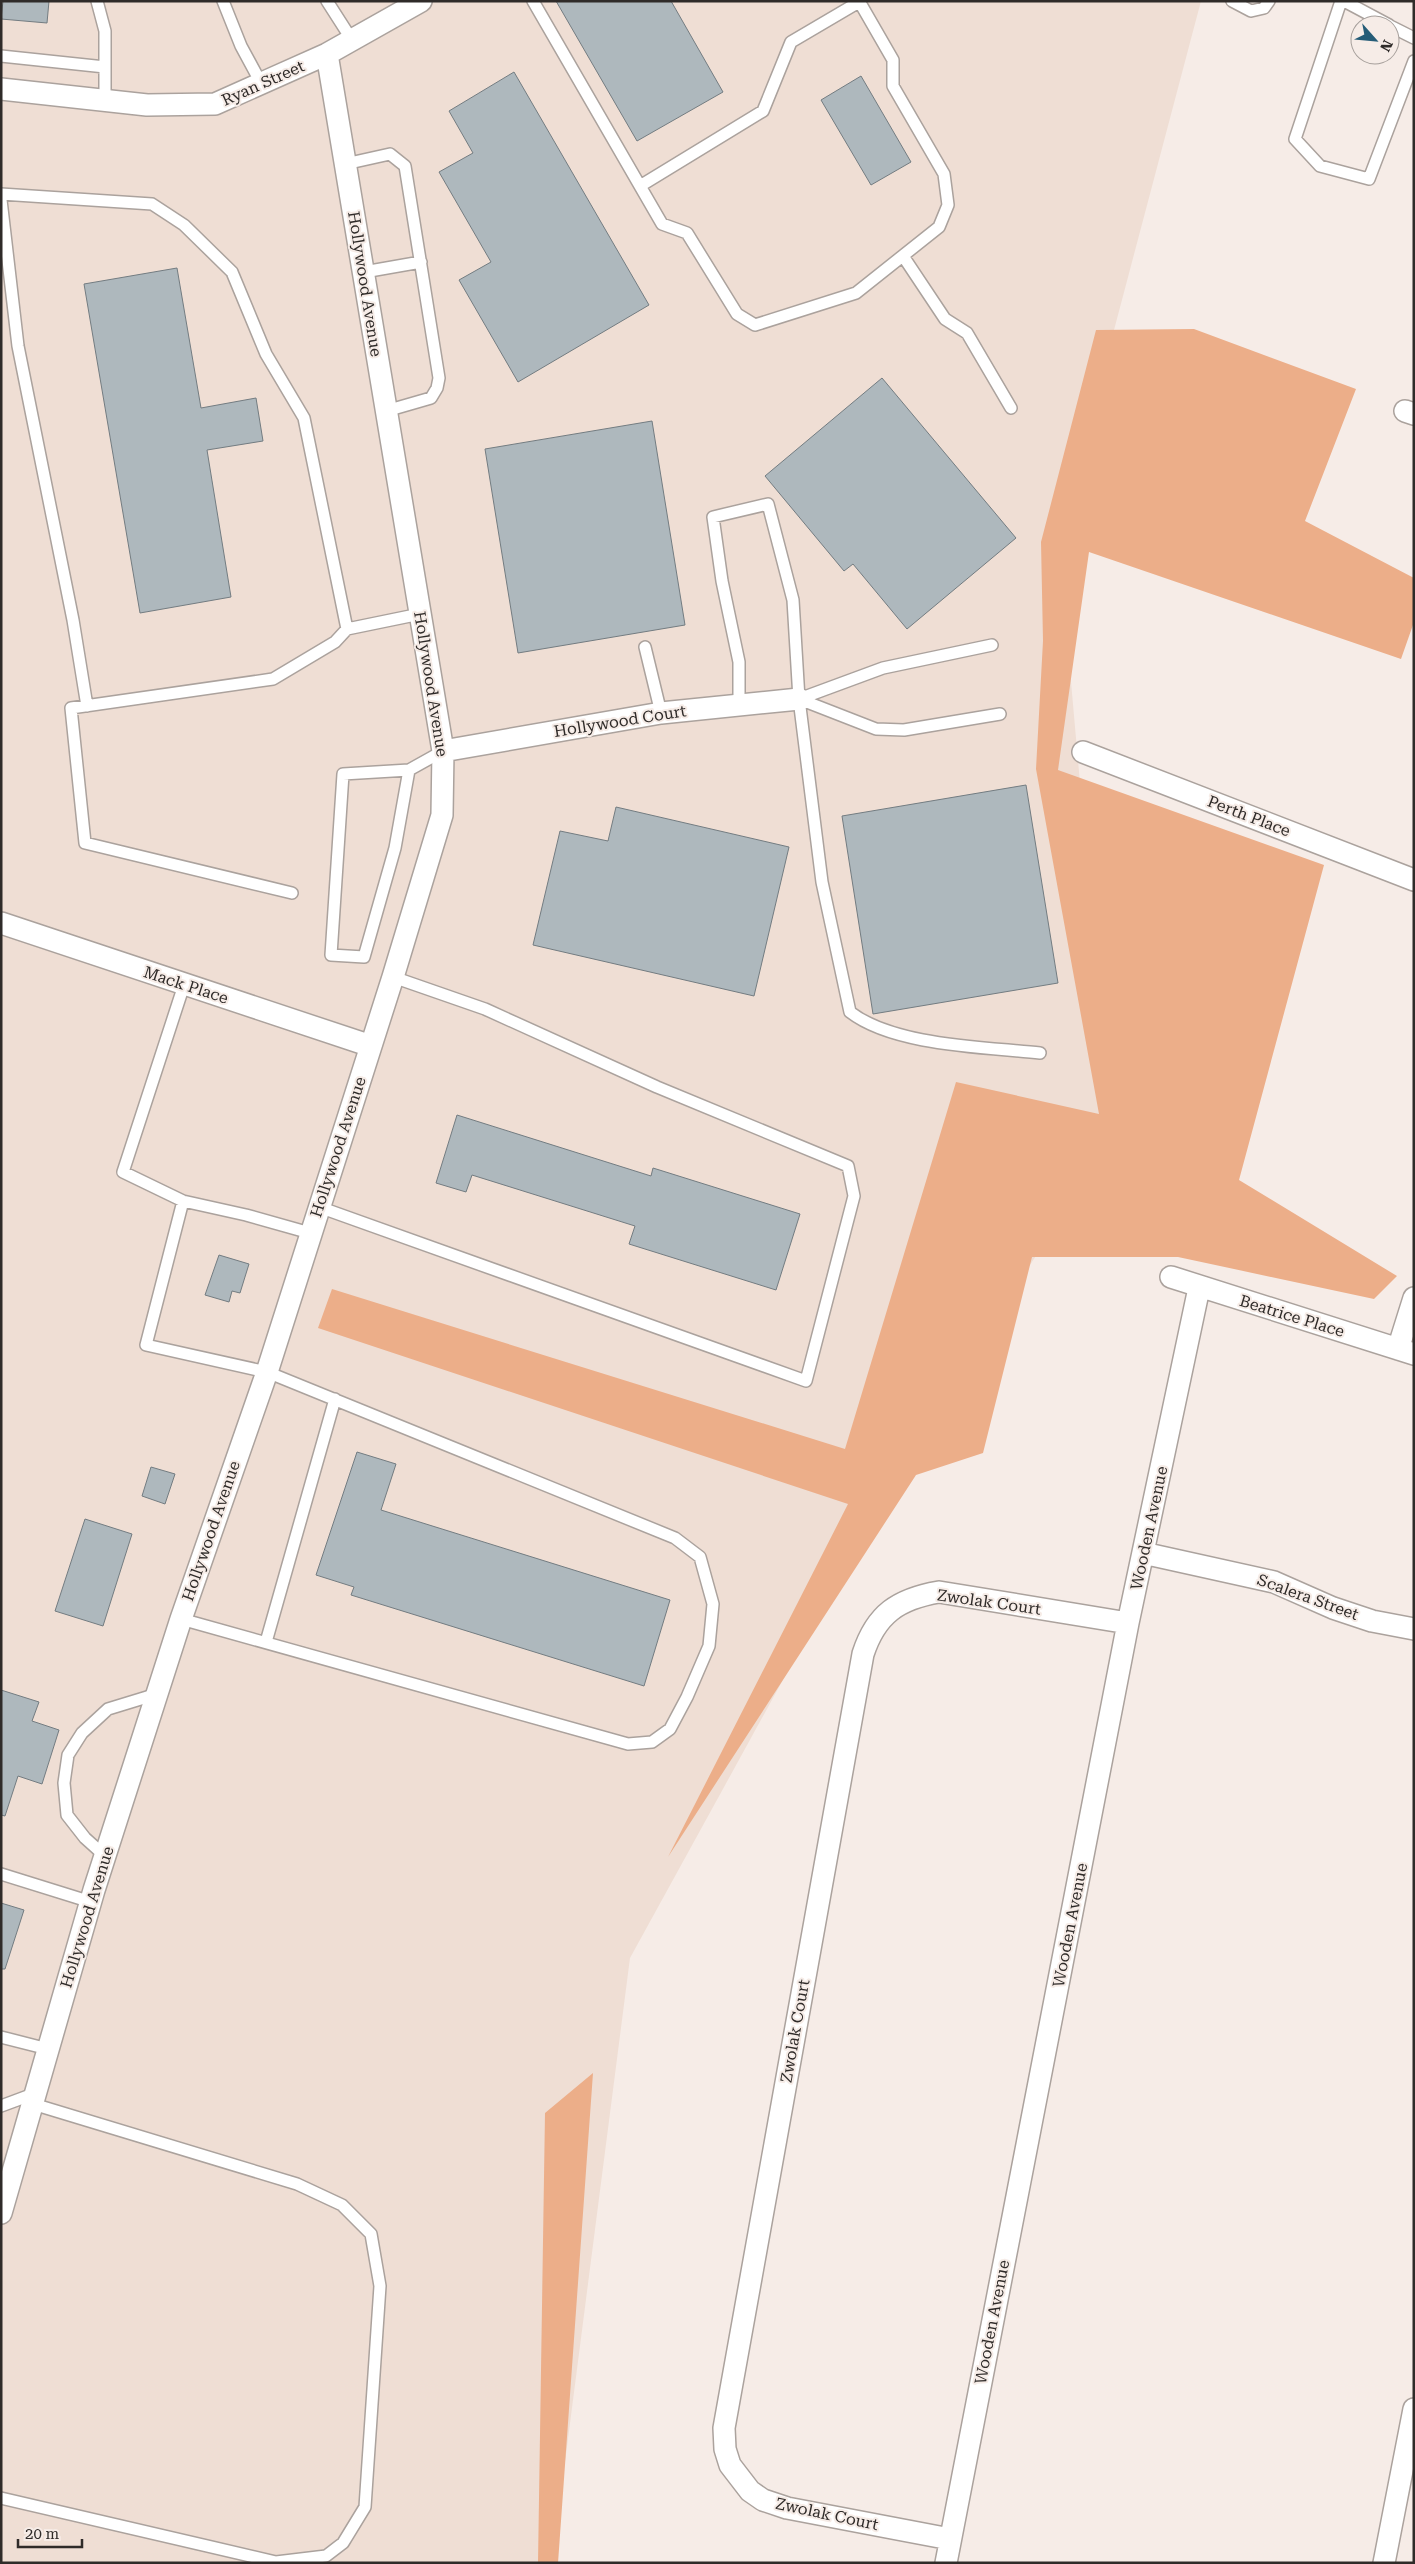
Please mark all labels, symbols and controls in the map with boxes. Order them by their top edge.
north arrow [1350,15,1400,65]
text: N [1377,37,1396,55]
street label: Ryan Street [219,56,307,110]
street label: Hollywood Avenue [344,210,386,358]
street label: Hollywood Avenue [410,610,452,758]
street label: Hollywood Court [552,701,688,741]
street label: Perth Place [1205,791,1293,841]
street label: Mack Place [141,962,231,1008]
street label: Hollywood Avenue [306,1074,370,1220]
street label: Beatrice Place [1237,1291,1347,1341]
street label: Hollywood Avenue [178,1458,244,1604]
street label: Wooden Avenue [1127,1464,1171,1592]
street label: Scalera Street [1255,1570,1361,1624]
street label: Zwolak Court [936,1585,1042,1619]
street label: Hollywood Avenue [56,1844,118,1990]
street label: Wooden Avenue [1049,1861,1091,1989]
street label: Zwolak Court [777,1978,813,2084]
street label: Wooden Avenue [971,2258,1013,2386]
street label: Zwolak Court [774,2494,880,2534]
scale bar [18,2516,81,2548]
text: 20 m [25,2525,60,2543]

